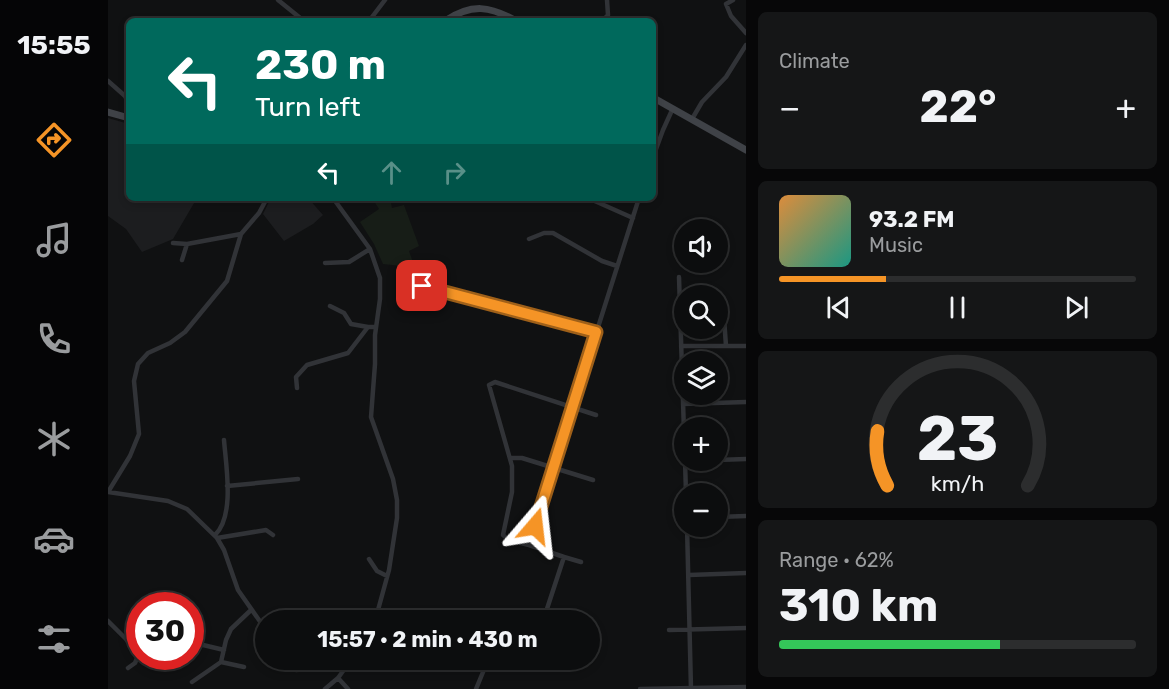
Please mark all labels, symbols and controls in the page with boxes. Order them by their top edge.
text: 15:55 [17,29,91,61]
text: 230 m [255,40,386,90]
icon: left [156,42,234,120]
text: Climate [779,49,850,73]
text: 22° [919,80,996,133]
text: − [779,88,800,127]
text: + [1115,88,1136,127]
text: Turn left [255,91,360,123]
icon: directions [33,119,75,161]
icon: left [312,156,345,189]
icon: ahead [375,156,408,189]
icon: right [438,156,471,189]
text: 93.2 FM [869,206,955,233]
icon: music [33,219,75,261]
map controls [674,219,728,537]
button: sound [674,219,728,273]
text: Music [869,233,923,257]
pin [396,260,447,311]
icon: arrive [405,269,438,302]
button: search [674,285,728,339]
icon: previous [822,291,855,324]
icon: pause [941,291,974,324]
icon: next [1060,291,1093,324]
icon: phone [33,318,75,360]
button: layers [674,351,728,405]
text: 23 [917,402,998,476]
button: + [674,417,728,471]
icon: climate [33,418,75,460]
text: km/h [931,472,984,497]
button: − [674,483,728,537]
position arrow [503,494,567,558]
icon: car [33,518,75,560]
text: Range · 62% [779,548,894,572]
text: 310 km [779,579,938,632]
speed limit sign: 30 [126,592,204,670]
icon: filters [33,618,75,660]
text: 15:57 · 2 min · 430 m [317,626,538,653]

